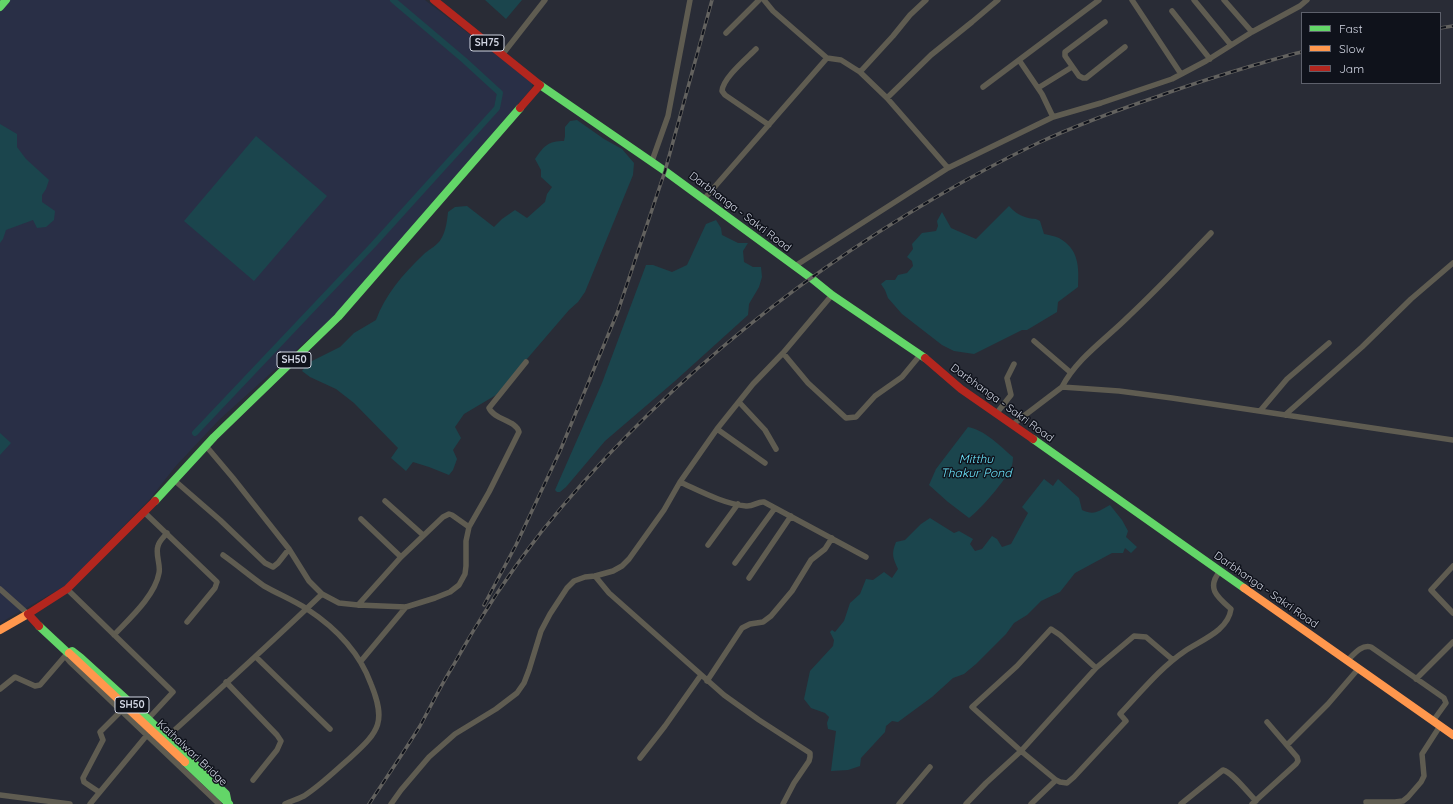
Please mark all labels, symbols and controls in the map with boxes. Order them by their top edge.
legend [1301,12,1441,84]
text: Fast [1339,21,1363,36]
road number: SH75 [470,35,504,51]
text: Slow [1339,41,1365,56]
text: Jam [1339,61,1364,76]
street label: Darbhanga - Sakri Road [686,169,794,255]
road number: SH50 [277,352,311,368]
street label: Darbhanga - Sakri Road [948,361,1056,445]
water label: Mitthu Thakur Pond [941,452,1011,480]
street label: Darbhanga - Sakri Road [1211,549,1321,631]
road number: SH50 [115,697,149,713]
street label: Kathalwari Bridge [154,717,230,789]

